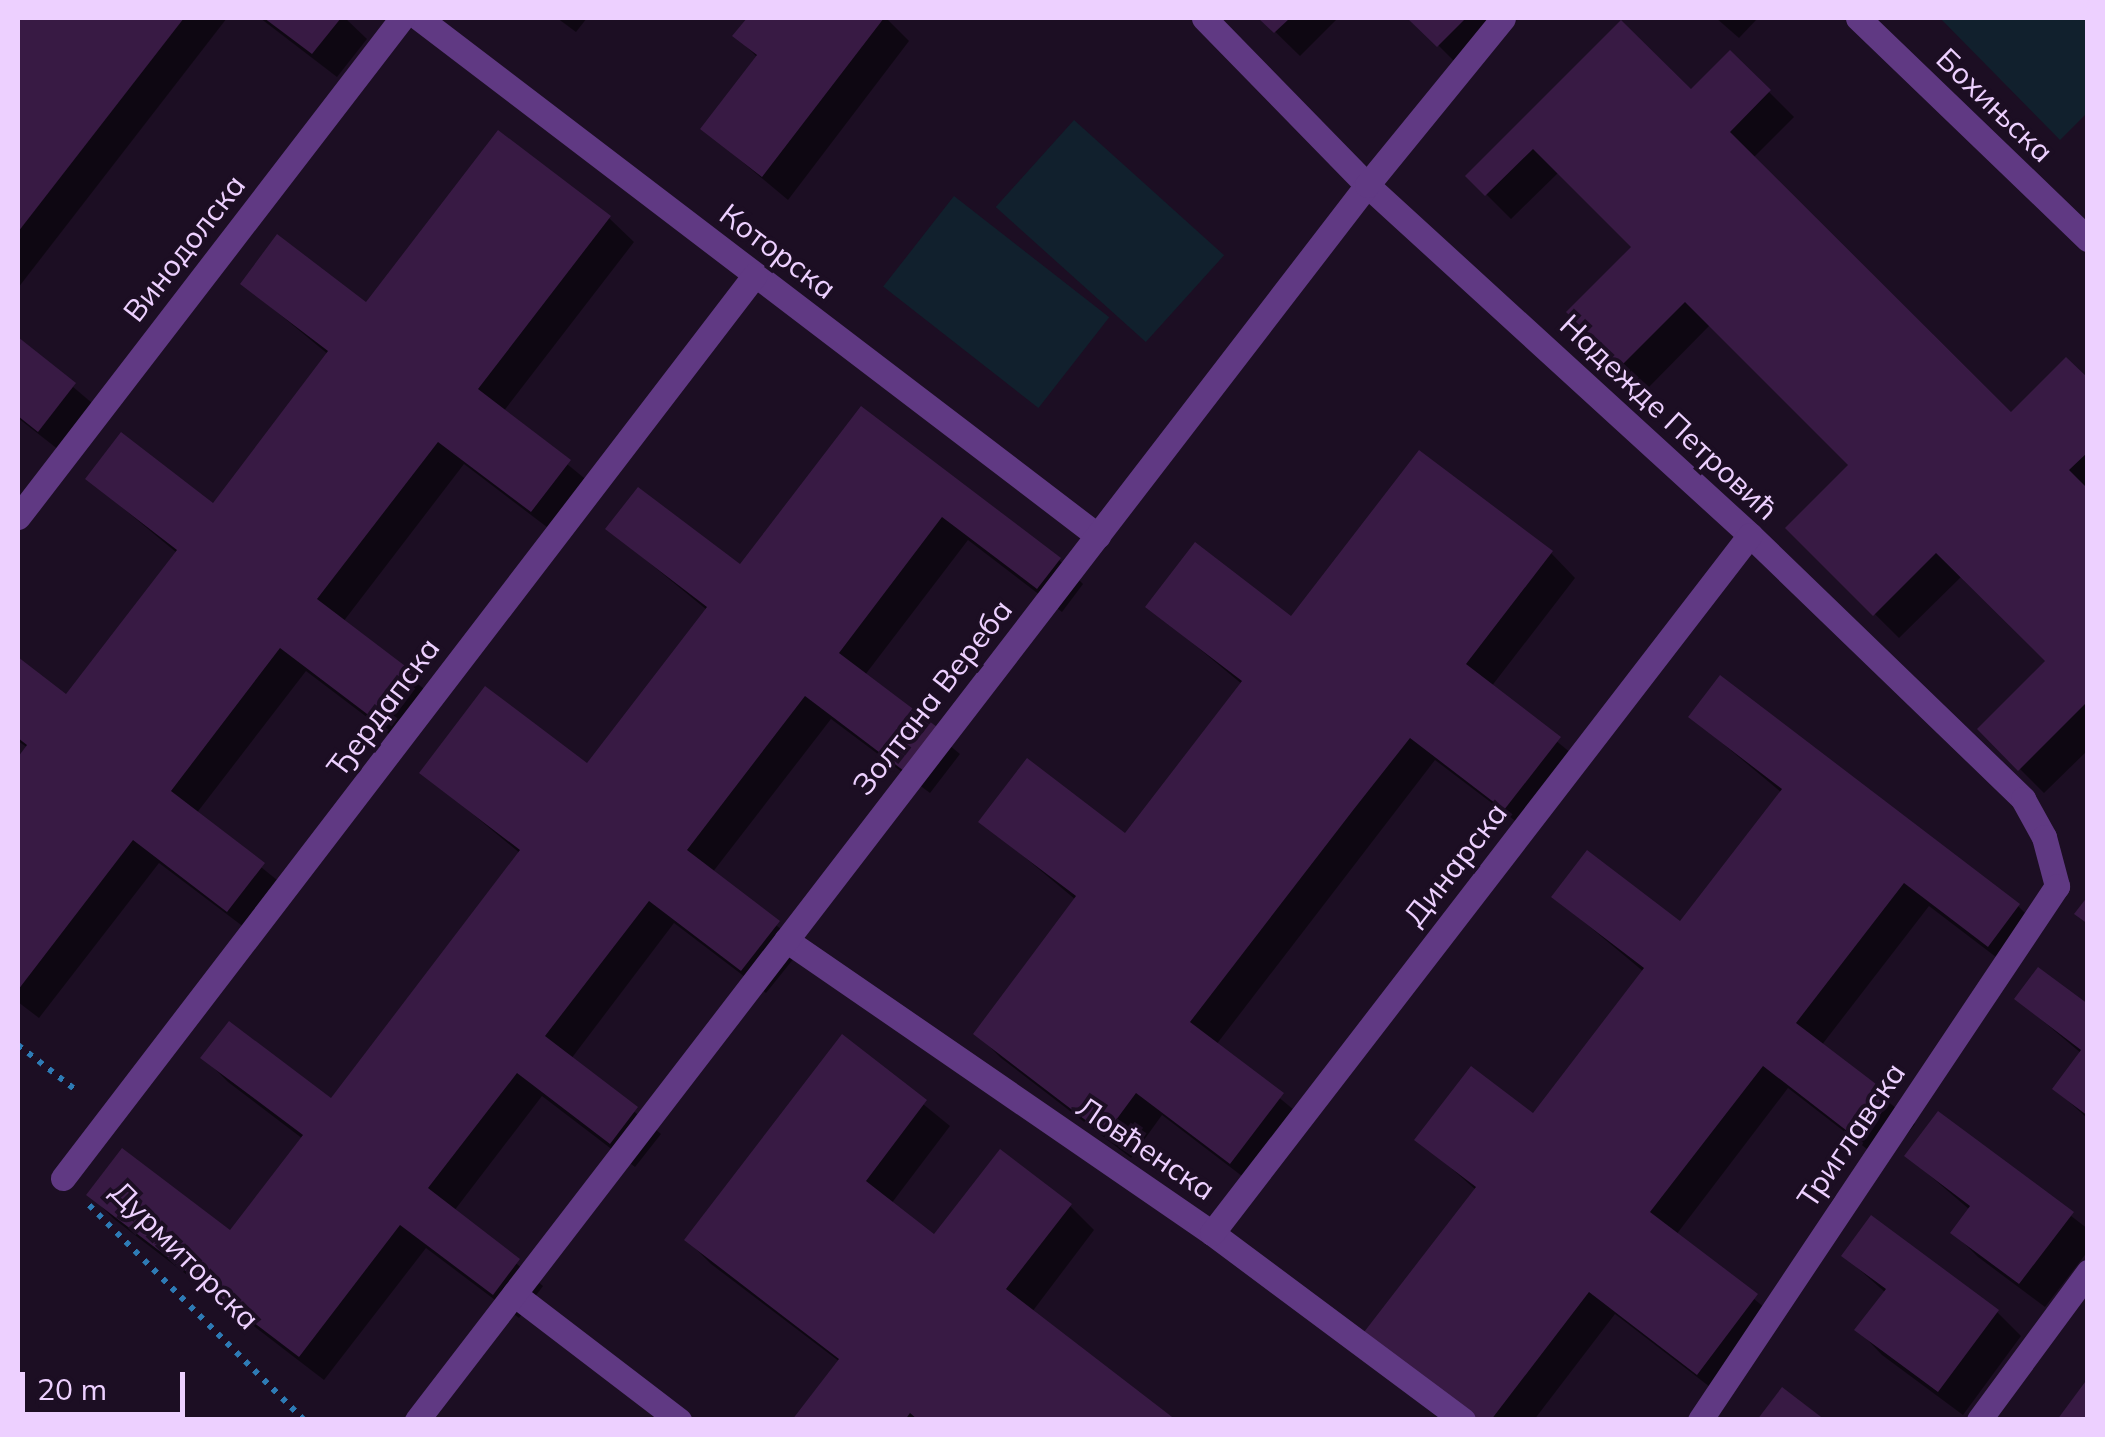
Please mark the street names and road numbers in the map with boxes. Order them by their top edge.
street label: Бохињска [1929,41,2061,169]
street label: Винодолска [116,167,252,329]
street label: Которска [713,196,843,306]
street label: Надежде Петровић [1553,307,1785,527]
street label: Золтана Вереба [845,592,1019,802]
street label: Ђердапска [319,630,447,784]
street label: Динарска [1396,795,1514,933]
street label: Триглавска [1789,1056,1913,1214]
street label: Ловћенска [1070,1089,1222,1207]
street label: Дурмиторска [103,1173,267,1337]

